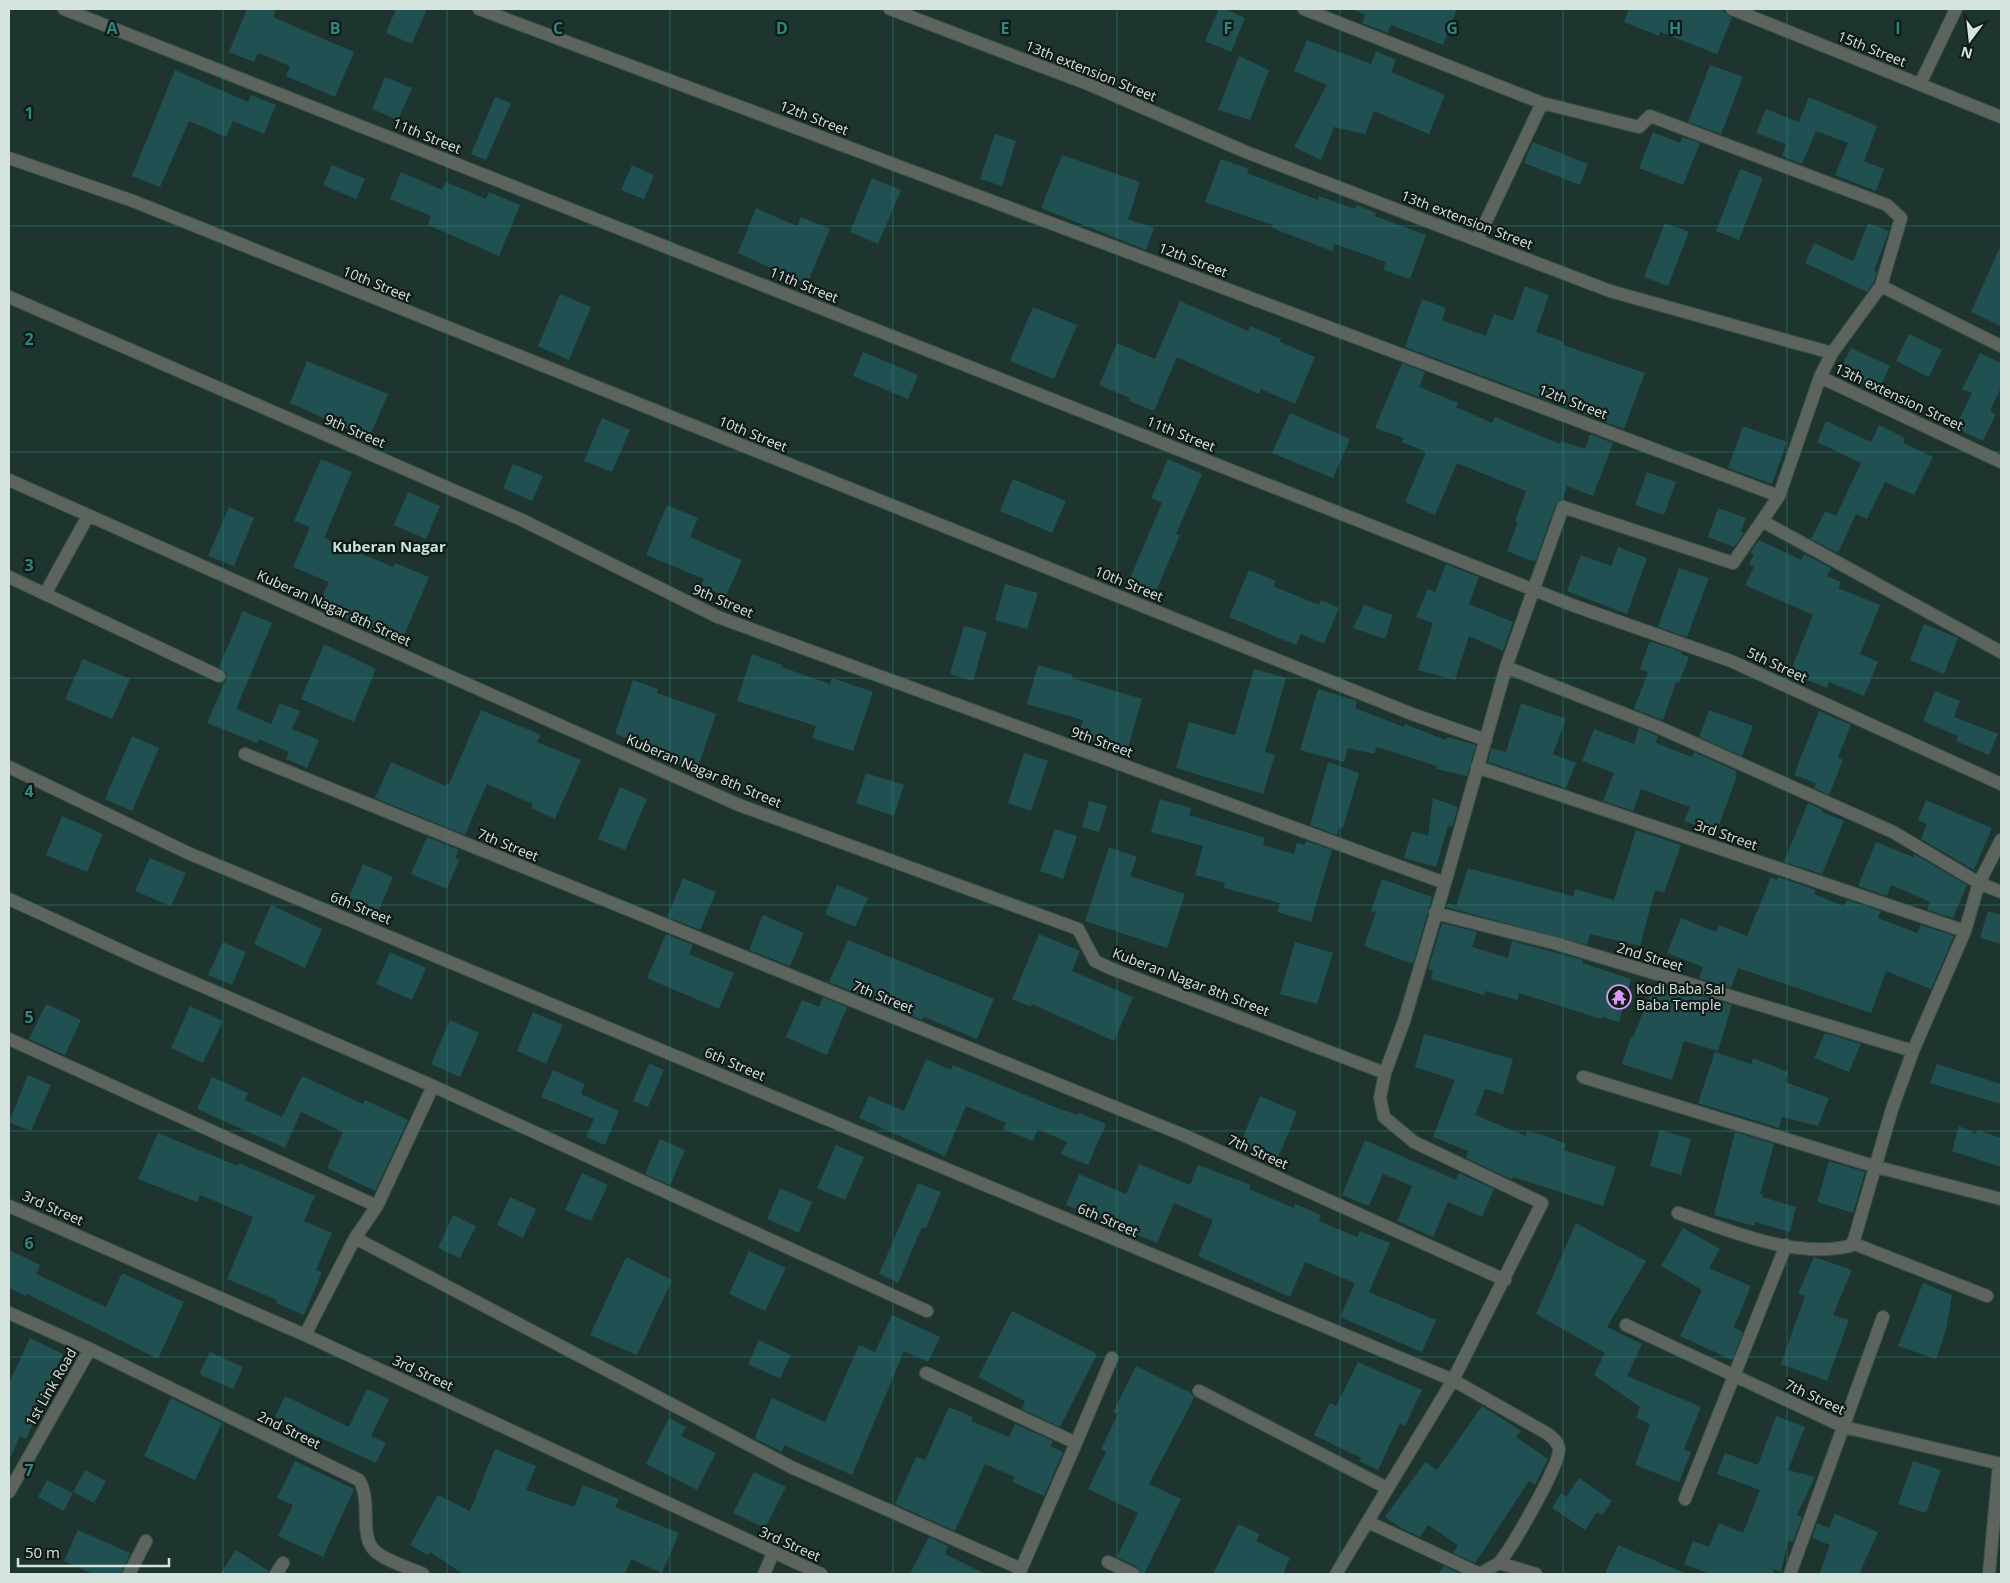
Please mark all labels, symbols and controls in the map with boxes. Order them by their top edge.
north arrow [1945,15,1995,65]
text: A [106,17,118,39]
text: B [330,17,340,39]
text: C [553,17,563,39]
text: D [776,17,788,39]
text: E [1001,17,1010,39]
text: F [1224,17,1232,39]
text: G [1446,17,1458,39]
text: H [1669,17,1681,39]
text: I [1895,17,1901,39]
street label: 15th Street [1835,26,1909,71]
street label: 13th extension Street [1023,36,1160,106]
text: N [1959,42,1974,64]
street label: 12th Street [777,96,851,139]
text: 1 [24,102,34,124]
street label: 11th Street [390,113,464,158]
street label: 13th extension Street [1399,186,1536,253]
street label: 12th Street [1156,238,1230,281]
street label: 10th Street [340,261,414,306]
street label: 11th Street [767,262,841,307]
text: 2 [24,328,34,350]
street label: 13th extension Street [1832,358,1967,435]
street label: 12th Street [1536,380,1610,423]
street label: 9th Street [322,409,389,452]
street label: 10th Street [716,411,790,456]
street label: 11th Street [1144,411,1218,456]
district label: Kuberan Nagar [332,536,446,556]
text: 3 [24,554,34,576]
street label: 10th Street [1092,561,1166,606]
street label: Kuberan Nagar 8th Street [254,565,414,650]
street label: 9th Street [690,579,757,622]
street label: 5th Street [1744,642,1810,687]
street label: 9th Street [1069,722,1136,761]
street label: Kuberan Nagar 8th Street [624,729,785,812]
text: 4 [24,780,34,802]
street label: 3rd Street [1692,815,1760,854]
street label: 7th Street [475,824,542,865]
street label: 6th Street [328,887,395,928]
street label: 2nd Street [1615,938,1685,976]
street label: Kuberan Nagar 8th Street [1110,943,1272,1020]
street label: 7th Street [850,976,917,1017]
place label: Kodi Baba Sai Baba Temple [1636,979,1725,1014]
temple icon: Kodi Baba Sai Baba Temple [1606,984,1632,1010]
text: 5 [24,1006,34,1028]
street label: 6th Street [702,1042,769,1085]
street label: 7th Street [1225,1130,1291,1173]
street label: 3rd Street [20,1186,87,1229]
street label: 6th Street [1075,1198,1142,1241]
text: 6 [24,1232,34,1254]
street label: 1st Link Road [21,1344,81,1429]
street label: 3rd Street [390,1350,457,1395]
street label: 7th Street [1782,1374,1848,1419]
street label: 2nd Street [255,1406,324,1453]
text: 7 [24,1459,34,1481]
street label: 3rd Street [757,1522,824,1565]
scale bar [18,1536,169,1568]
text: 50 m [25,1542,60,1562]

